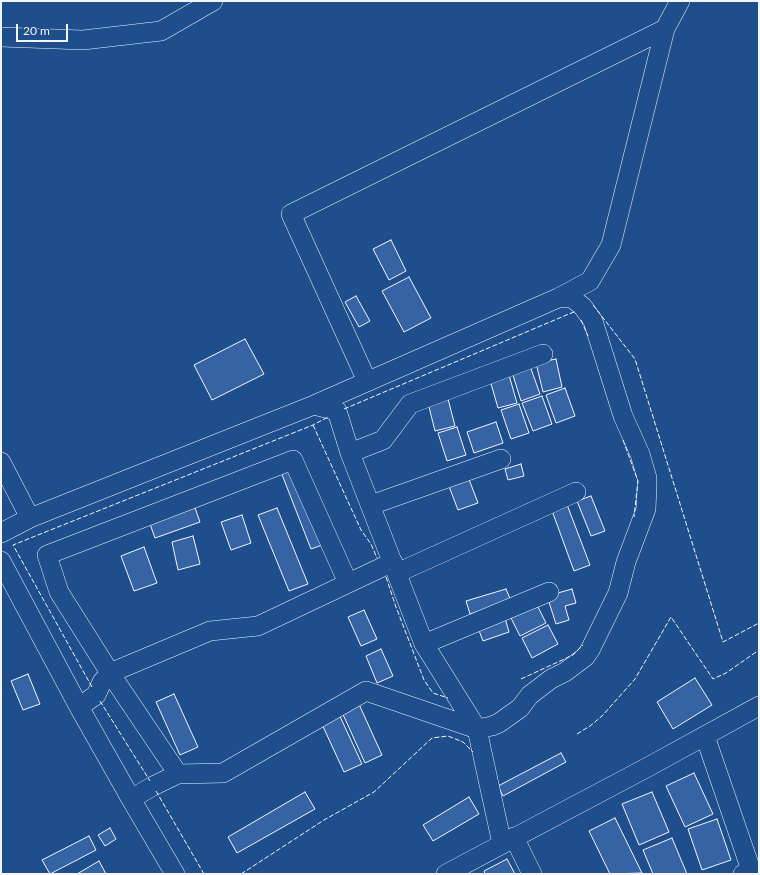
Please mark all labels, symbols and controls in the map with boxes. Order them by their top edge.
scale bar [18,16,70,42]
text: 20 m [23,23,50,38]

